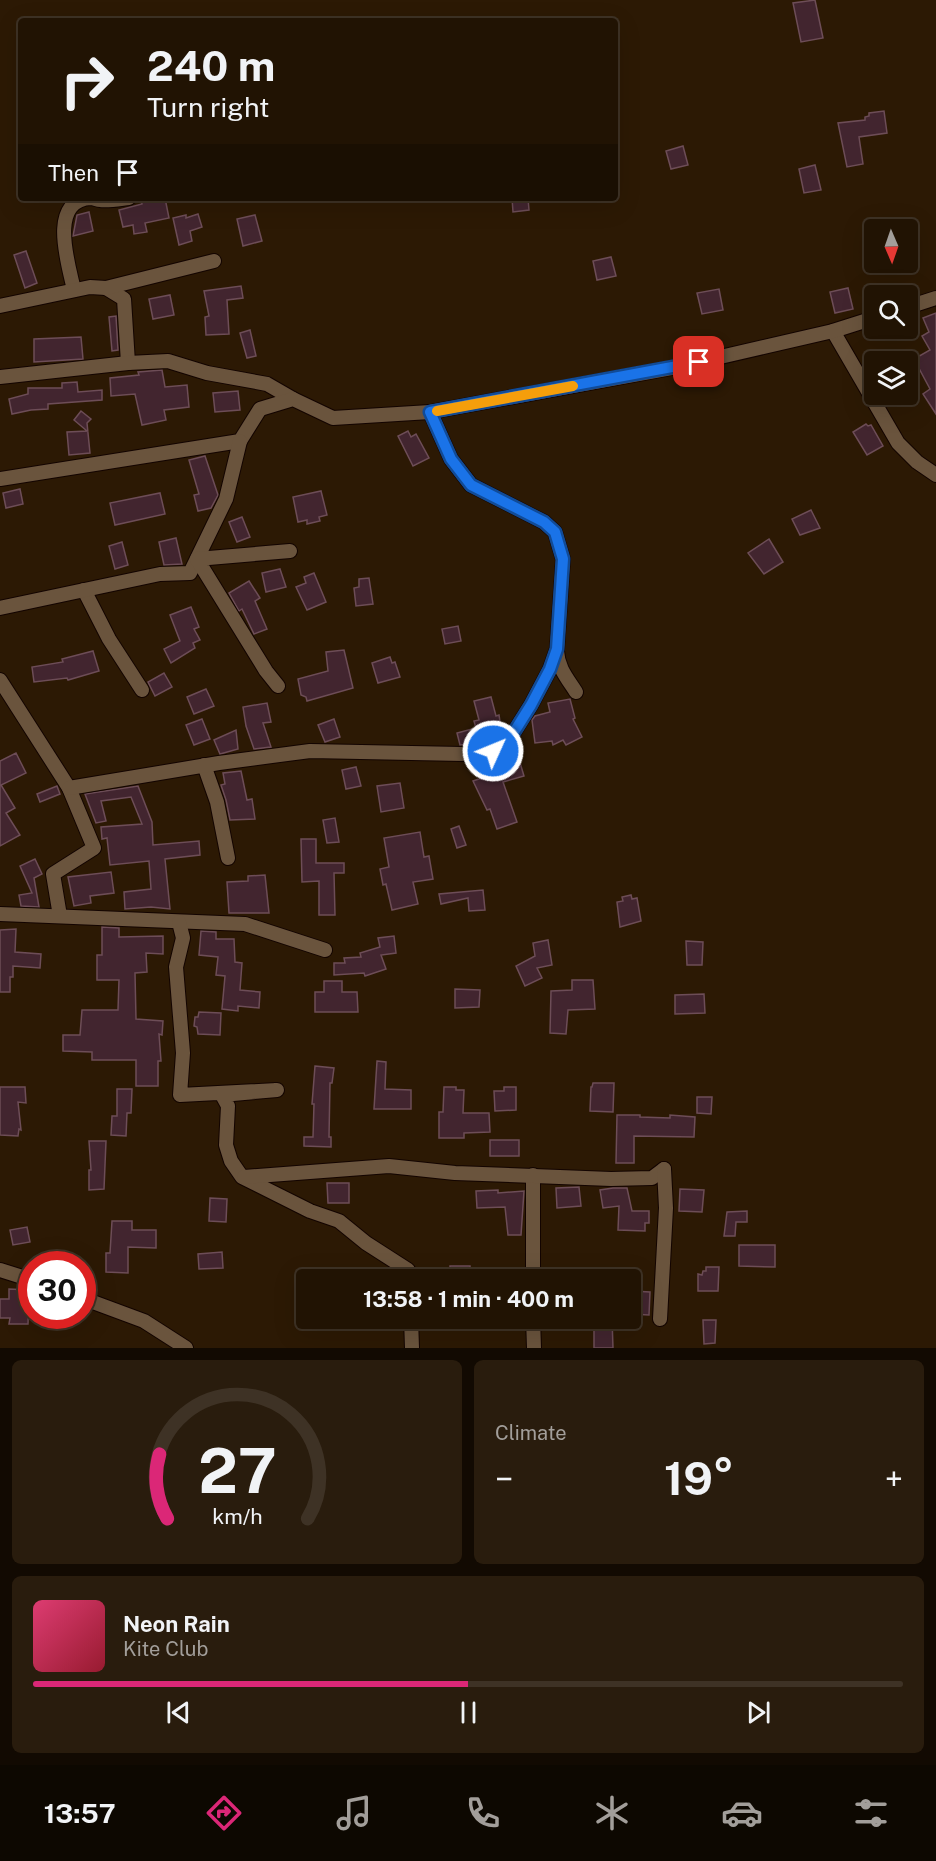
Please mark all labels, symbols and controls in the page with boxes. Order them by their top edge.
text: 240 m [147,41,275,90]
icon: right [48,42,126,120]
text: Turn right [147,91,270,123]
icon: arrive [111,156,144,189]
text: Then [48,160,99,186]
north arrow [864,219,918,273]
map controls [864,219,918,405]
button: search [864,285,918,339]
pin [673,336,724,387]
icon: arrive [682,345,715,378]
button: layers [864,351,918,405]
position arrow [461,719,525,783]
speed limit sign: 30 [18,1251,96,1329]
text: 13:58 · 1 min · 400 m [363,1286,574,1312]
text: Climate [495,1421,567,1445]
text: 27 [198,1434,276,1507]
text: 19° [664,1452,734,1505]
text: − [495,1460,513,1498]
text: + [885,1460,903,1498]
text: km/h [212,1504,262,1529]
text: Neon Rain [123,1611,230,1637]
text: Kite Club [123,1637,208,1661]
icon: previous [162,1696,195,1729]
icon: pause [452,1696,485,1729]
icon: next [742,1696,775,1729]
icon: directions [203,1792,245,1834]
icon: music [333,1792,375,1834]
icon: phone [462,1792,504,1834]
icon: climate [591,1792,633,1834]
icon: car [721,1792,763,1834]
icon: filters [850,1792,892,1834]
text: 13:57 [44,1797,116,1829]

